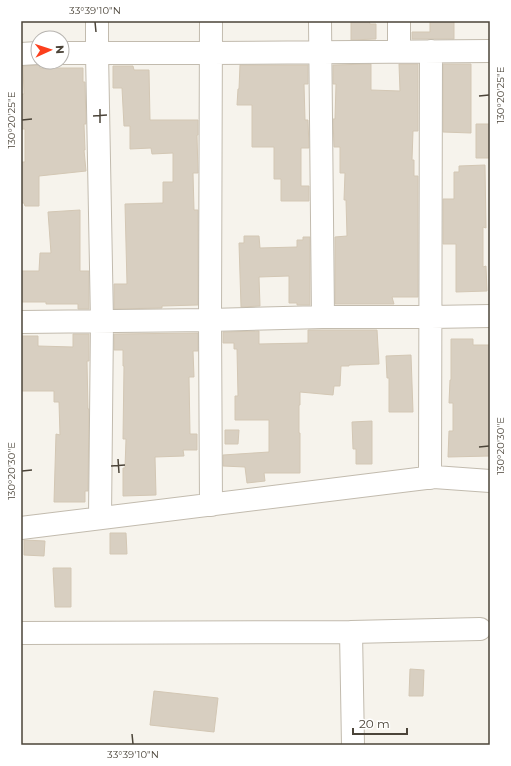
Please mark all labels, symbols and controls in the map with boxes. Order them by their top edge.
text: 33°39'10"N [69,4,121,17]
north arrow [30,30,70,70]
text: N [53,45,67,54]
text: 130°20'25"E [494,66,507,123]
text: 130°20'25"E [5,91,18,148]
text: 130°20'30"E [494,417,507,475]
text: 130°20'30"E [5,442,18,500]
scale bar [353,710,407,736]
text: 20 m [359,716,390,731]
text: 33°39'10"N [107,748,159,761]

